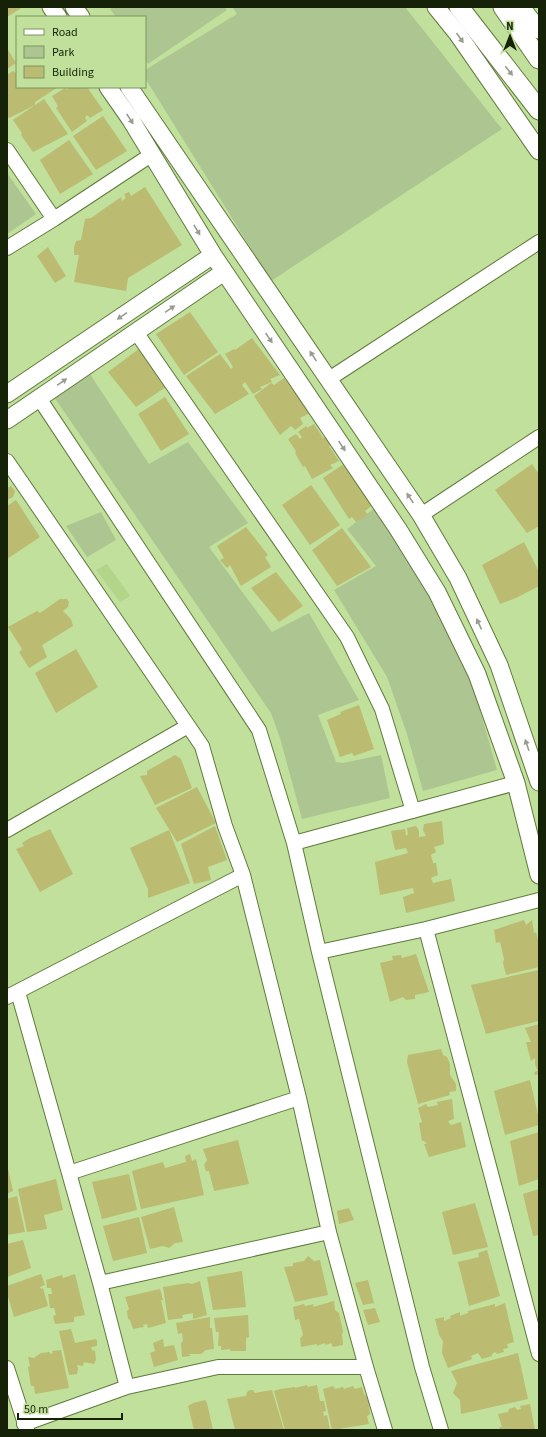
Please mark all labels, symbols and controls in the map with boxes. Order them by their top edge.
legend [16,16,146,88]
north arrow [490,16,530,56]
text: N [506,19,514,34]
text: Road [52,24,78,41]
one-way arrow [456,32,464,43]
text: Park [52,44,74,61]
text: Building [52,64,94,81]
one-way arrow [505,66,513,77]
one-way arrow [126,114,134,124]
one-way arrow [194,224,201,236]
one-way arrow [165,305,175,313]
one-way arrow [117,312,128,320]
one-way arrow [265,333,273,344]
one-way arrow [309,351,317,361]
one-way arrow [57,378,67,386]
one-way arrow [338,441,346,451]
one-way arrow [406,493,414,503]
one-way arrow [476,618,482,630]
one-way arrow [524,739,530,751]
scale bar [18,1395,122,1421]
text: 50 m [24,1401,48,1418]

